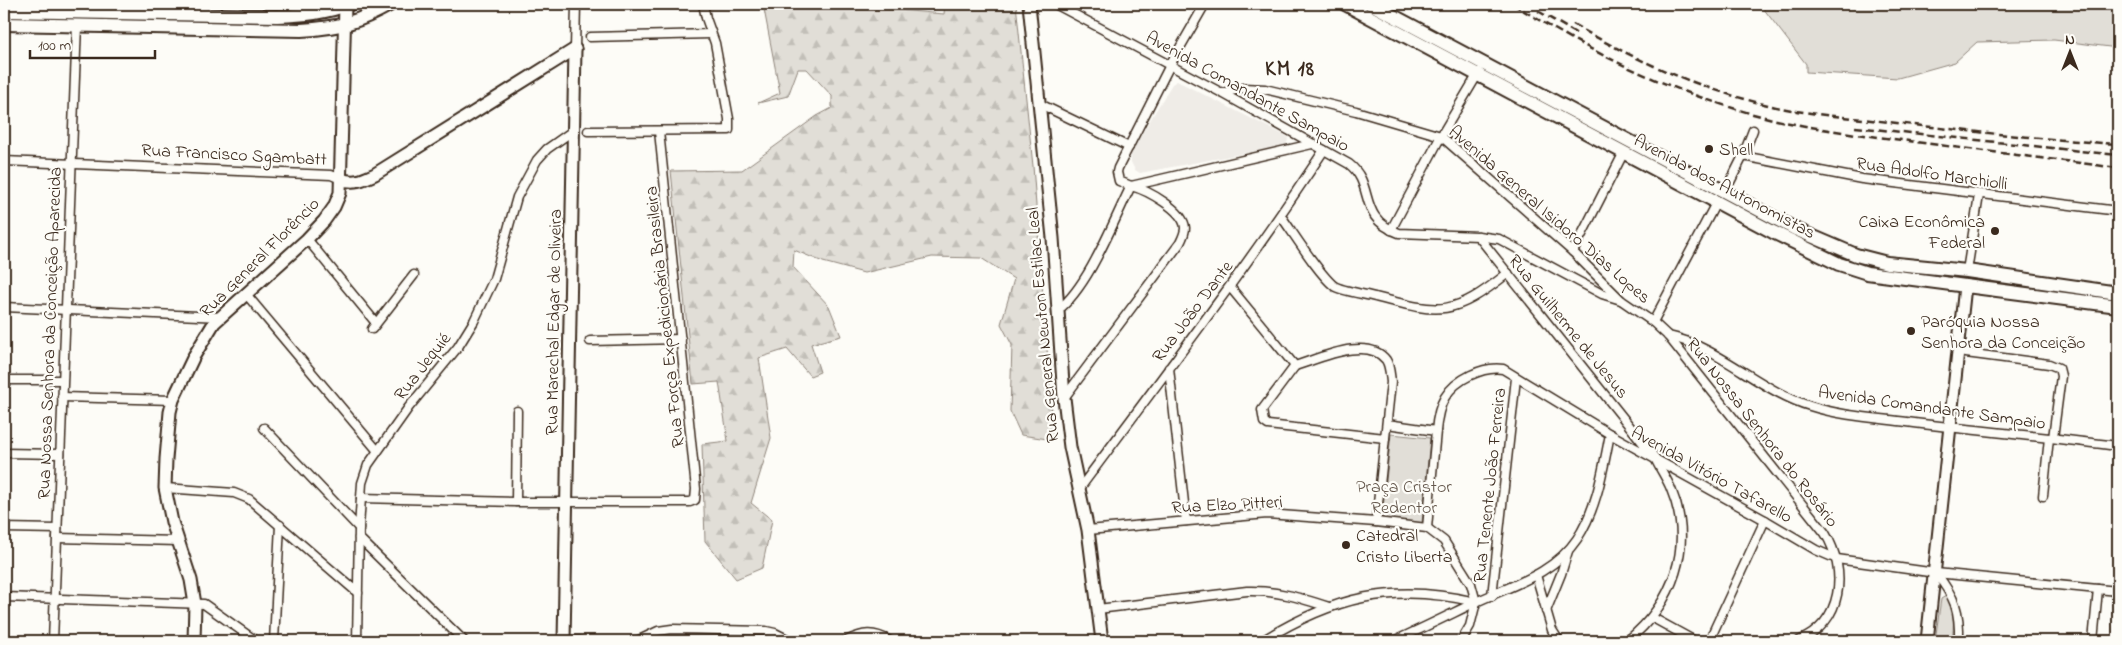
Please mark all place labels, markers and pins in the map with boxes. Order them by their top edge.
place label: Shell [1719,138,1753,164]
marker: Shell [1703,143,1715,155]
place label: Caixa Econômica Federal [1858,210,1985,257]
marker: Caixa Econômica Federal [1989,225,2001,237]
place label: Paróquia Nossa Senhora da Conceição [1921,310,2085,357]
marker: Paróquia Nossa Senhora da Conceição [1905,325,1917,337]
place label: Catedral Cristo Liberta [1356,524,1453,571]
marker: Catedral Cristo Liberta [1340,539,1352,551]

